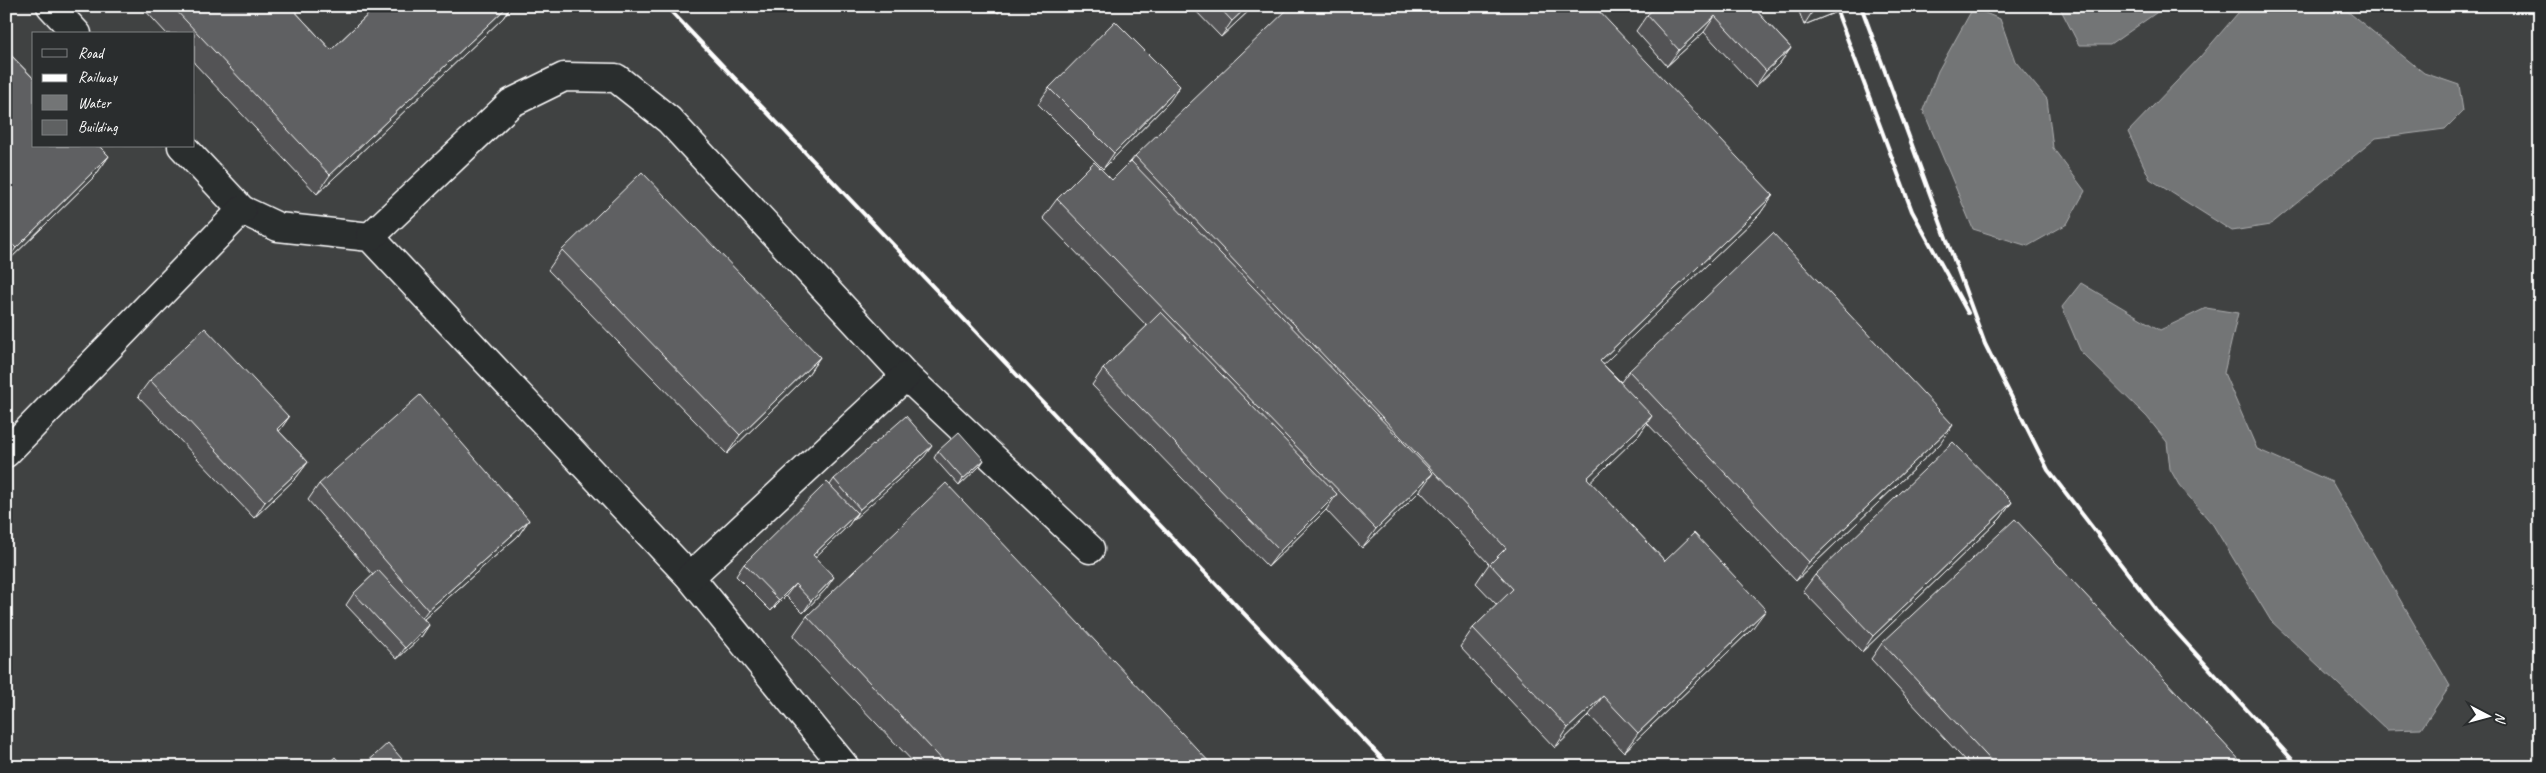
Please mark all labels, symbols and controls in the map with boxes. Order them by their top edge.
legend [32,32,195,148]
text: Road [78,44,105,63]
text: Railway [78,68,119,87]
text: Water [78,94,112,113]
text: Building [78,118,118,137]
north arrow [2464,690,2514,740]
text: N [2491,712,2509,725]

